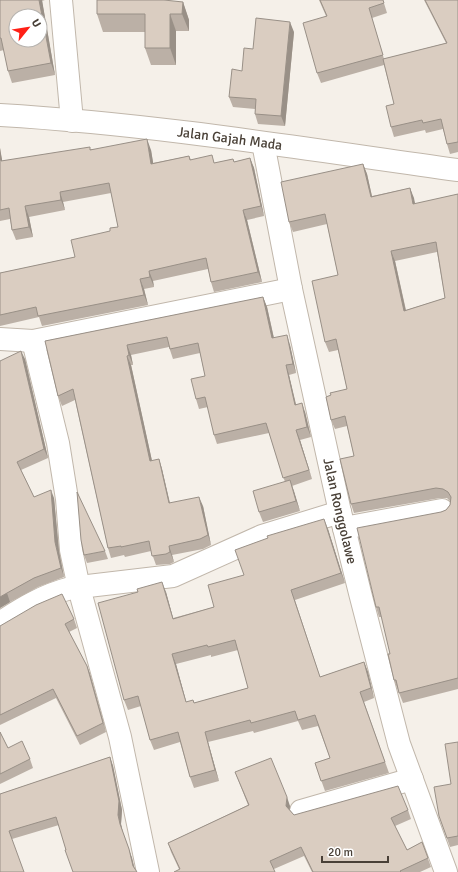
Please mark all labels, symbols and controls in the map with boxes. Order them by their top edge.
north arrow [8,8,48,48]
text: U [29,17,44,30]
street label: Jalan Gajah Mada [176,123,283,154]
street label: Jalan Ronggolawe [319,456,361,566]
scale bar [322,838,388,864]
text: 20 m [328,845,353,860]

